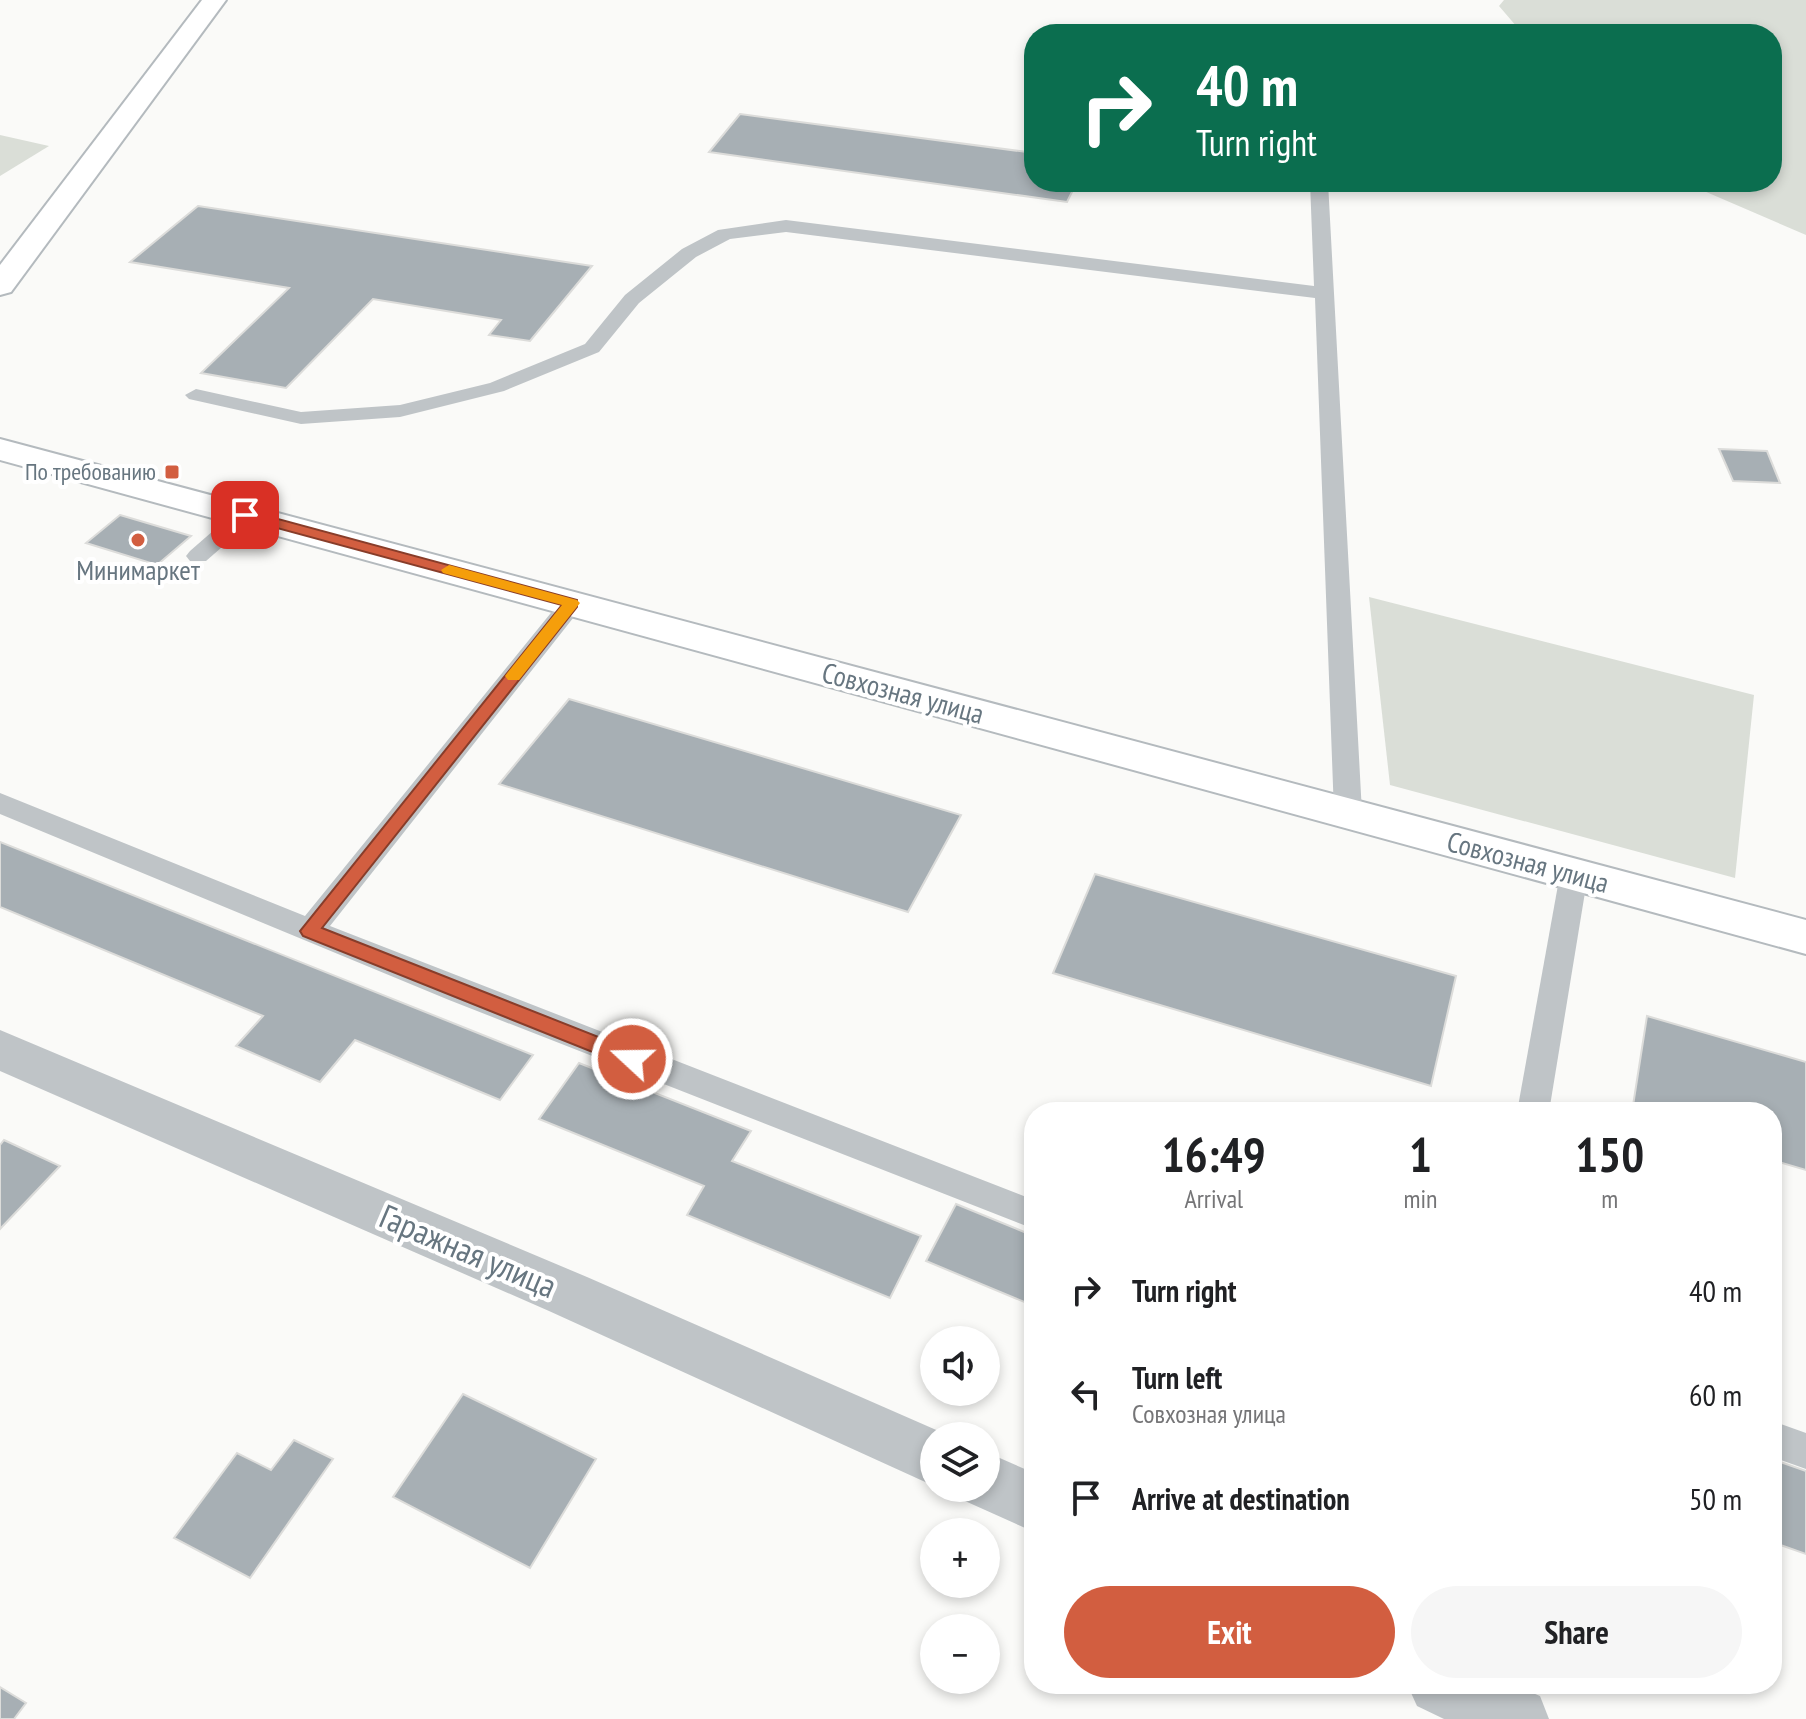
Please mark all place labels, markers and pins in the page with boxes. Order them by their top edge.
place label: По требованию [25,456,156,487]
marker: По требованию [163,463,181,481]
pin [211,481,279,549]
marker: Минимаркет [129,531,147,549]
place label: Минимаркет [76,551,200,588]

